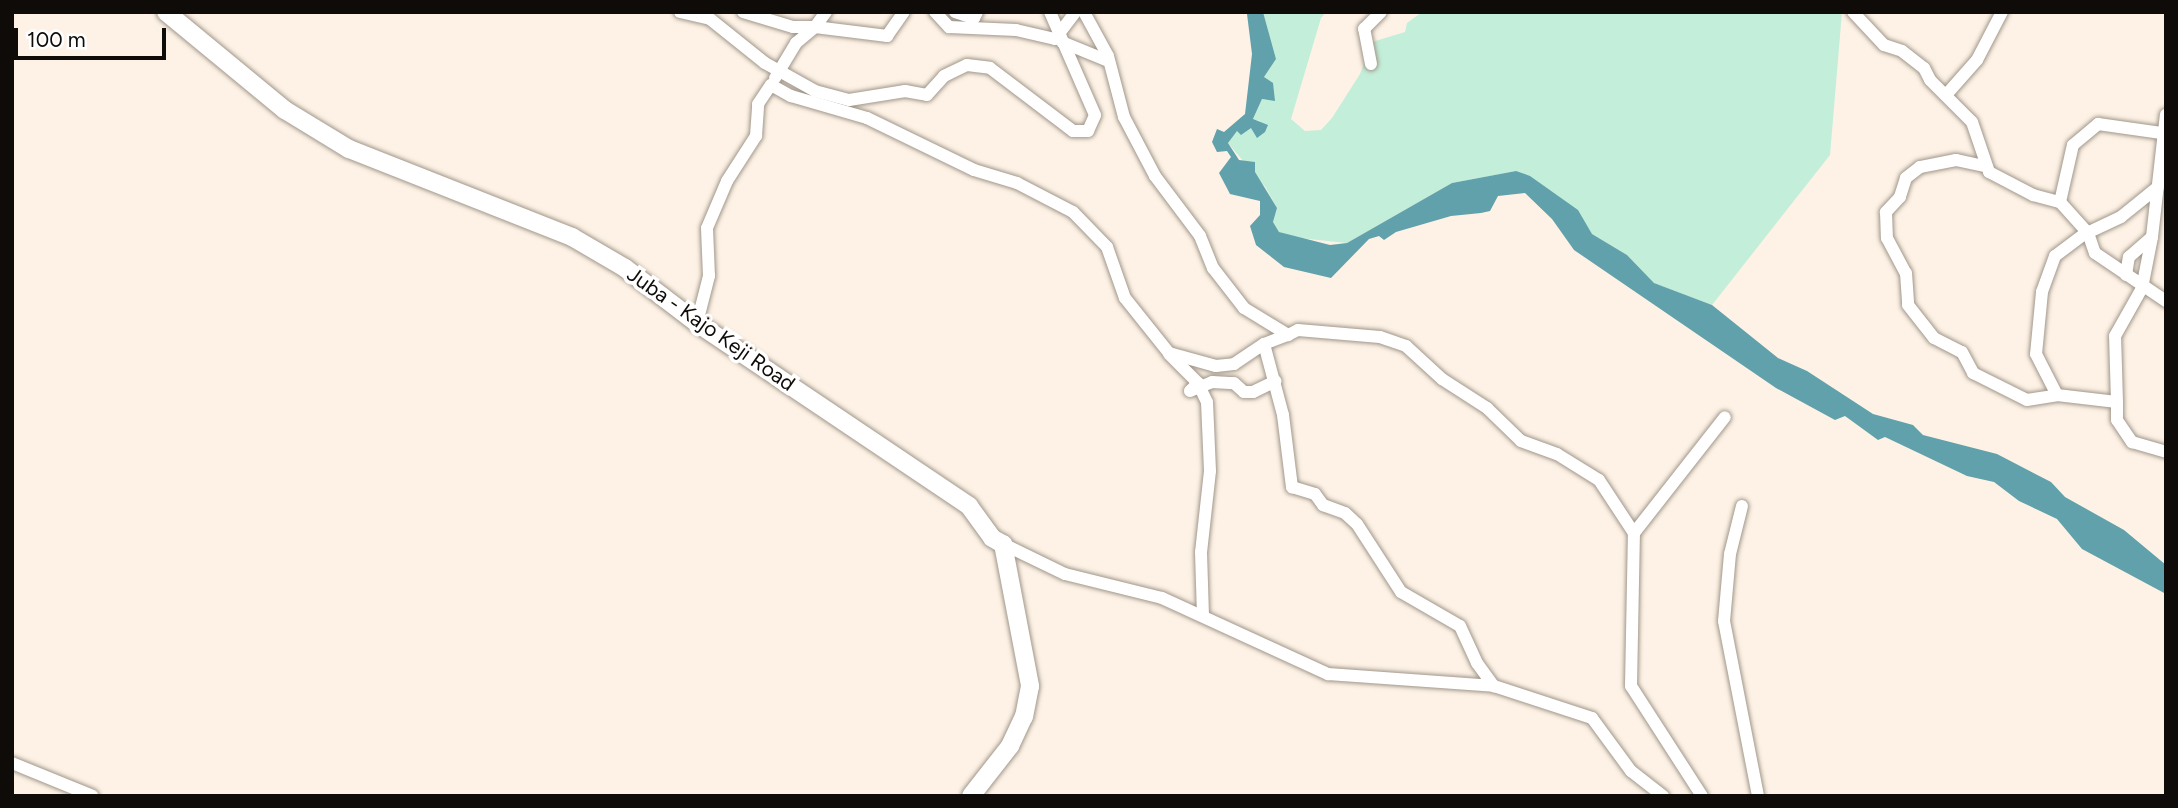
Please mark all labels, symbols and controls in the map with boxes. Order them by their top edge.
scale bar [18,14,170,58]
text: 100 m [27,27,86,52]
street label: Juba - Kajo Keji Road [622,262,800,396]

